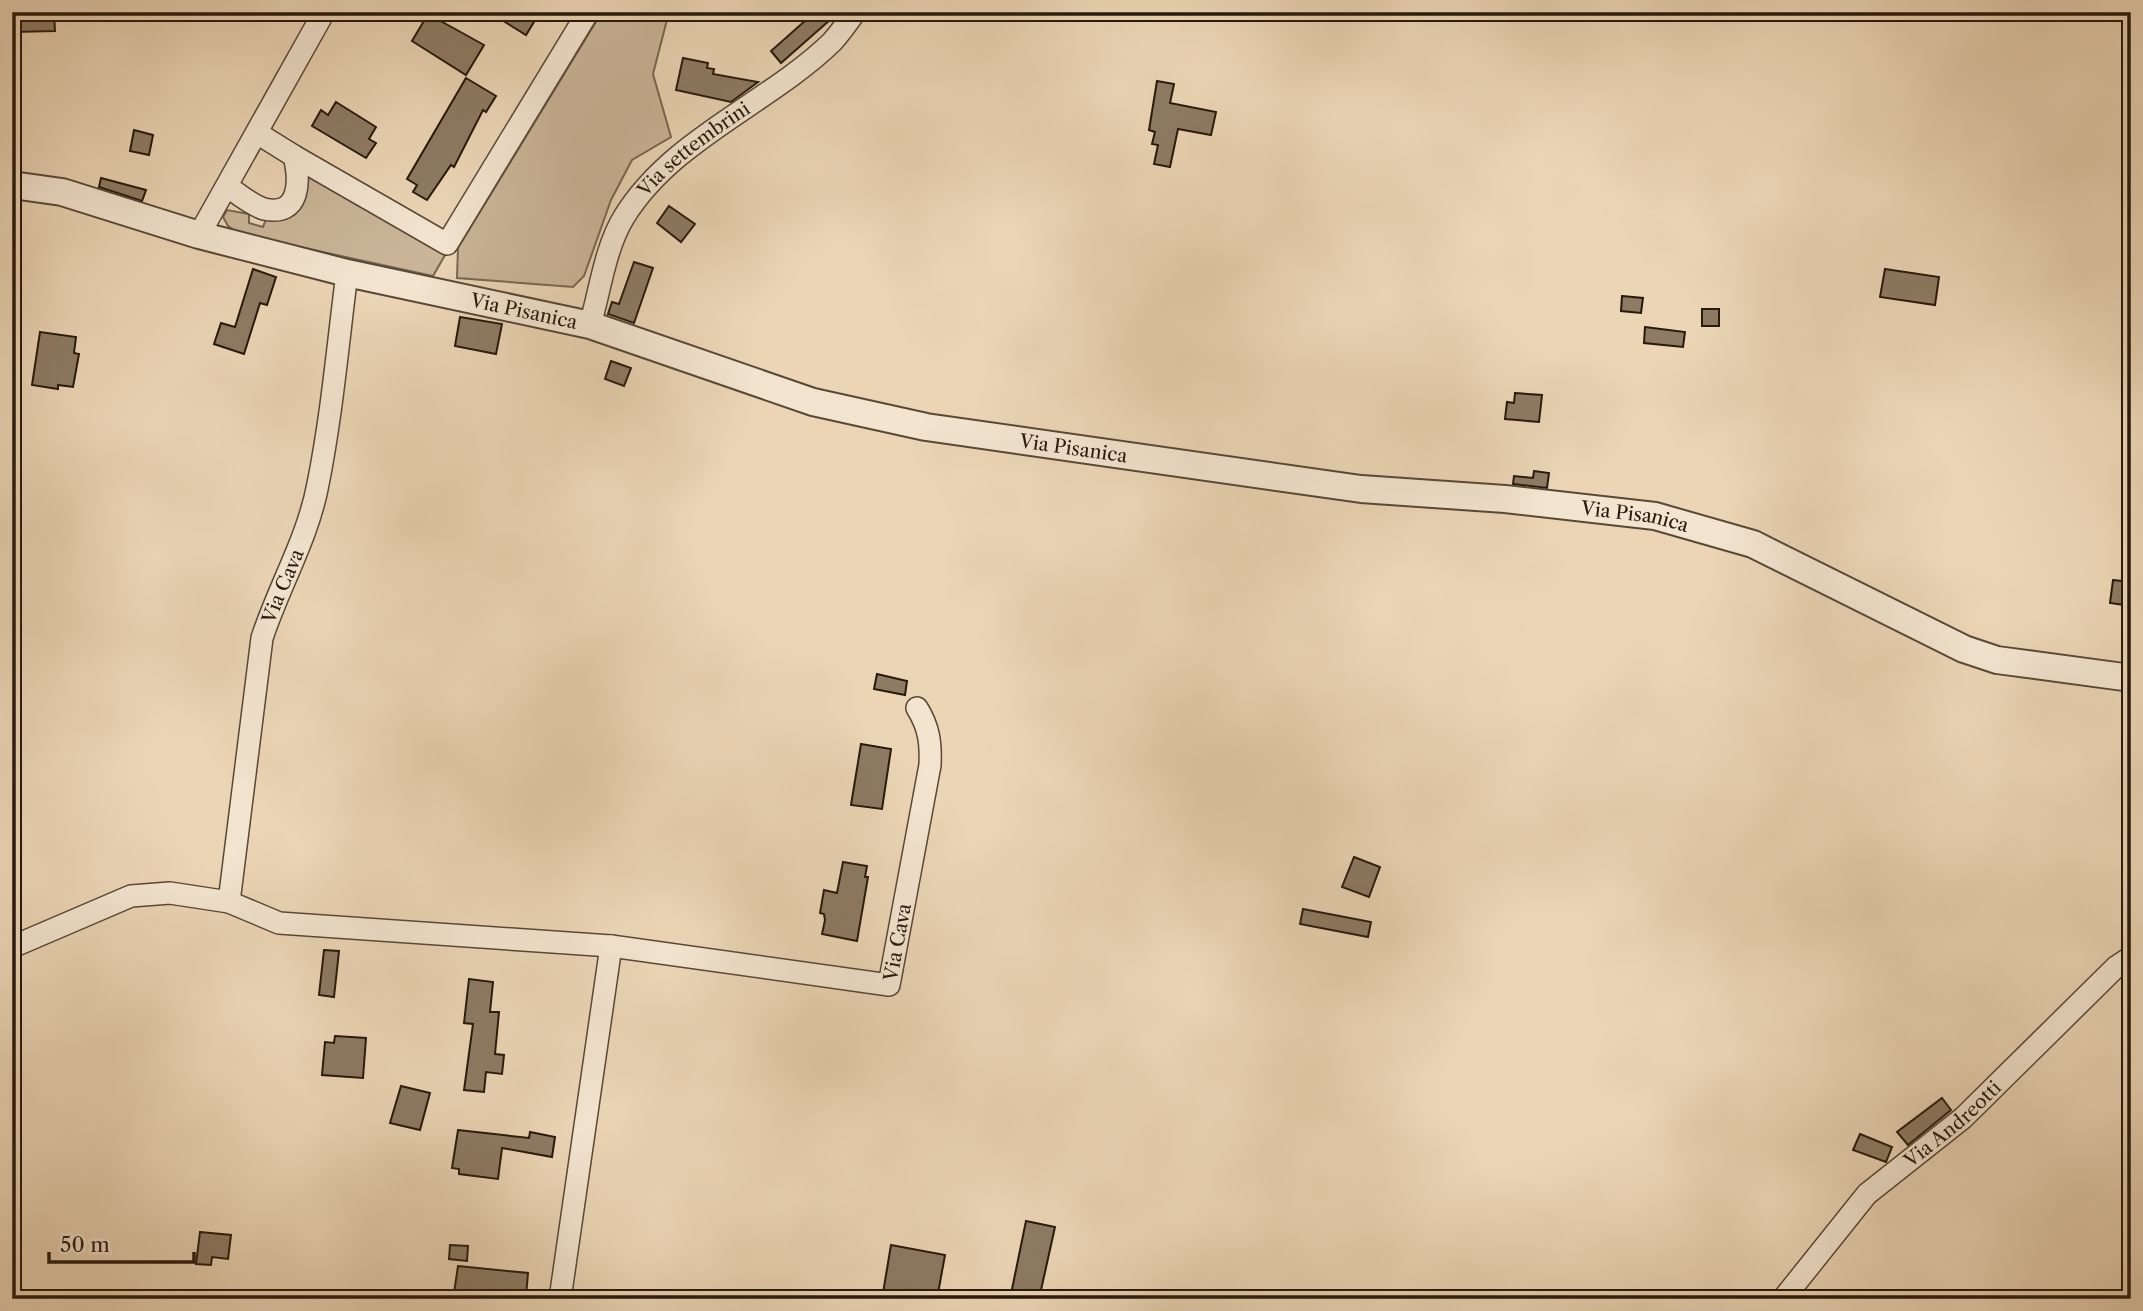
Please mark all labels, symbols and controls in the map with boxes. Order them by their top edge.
street label: Via settembrini [632,97,755,202]
street label: Via Pisanica [467,289,580,334]
street label: Via Pisanica [1017,429,1129,468]
street label: Via Pisanica [1579,497,1691,537]
street label: Via Cava [257,546,309,627]
street label: Via Cava [879,902,916,984]
street label: Via Andreotti [1899,1076,2006,1173]
scale bar [49,1220,194,1264]
text: 50 m [60,1232,110,1257]

